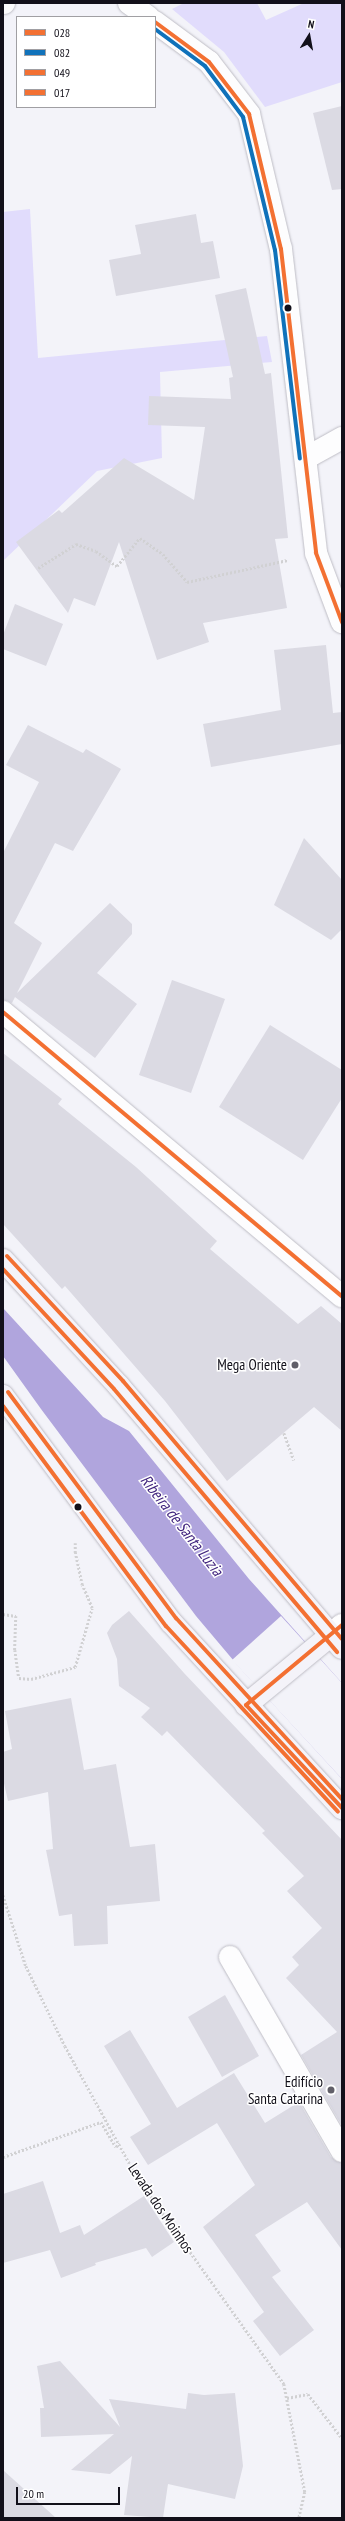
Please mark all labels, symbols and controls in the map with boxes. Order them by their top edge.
legend [16,16,156,108]
north arrow [289,16,329,56]
text: N [307,17,316,32]
text: 028 [54,25,70,40]
text: 082 [54,45,70,60]
text: 049 [54,65,70,80]
text: 017 [54,85,70,100]
unlabelled marker [283,303,293,313]
place label: Mega Oriente [217,1356,287,1374]
marker: Mega Oriente [290,1360,300,1370]
water label: Ribeira de Santa Luzia [137,1471,227,1579]
unlabelled marker [73,1502,83,1512]
place label: Edifício Santa Catarina [248,2072,323,2107]
marker: Edifício Santa Catarina [326,2085,336,2095]
street label: Levada dos Moinhos [124,2160,198,2256]
scale bar [18,2479,122,2505]
text: 20 m [23,2486,44,2501]

